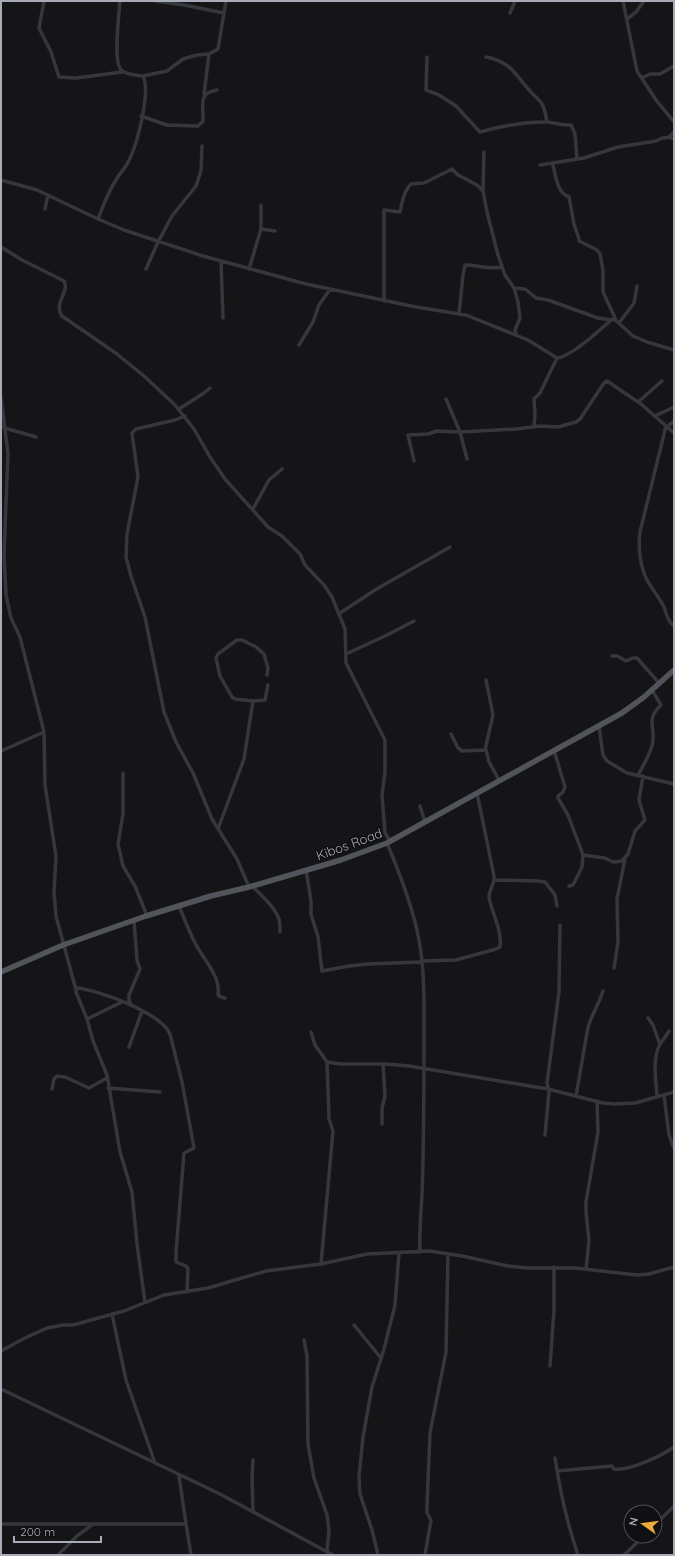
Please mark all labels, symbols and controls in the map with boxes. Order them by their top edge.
street label: Kibos Road [314,825,384,863]
north arrow [623,1504,663,1544]
text: N [626,1516,641,1527]
scale bar [14,1518,101,1544]
text: 200 m [20,1524,55,1539]

